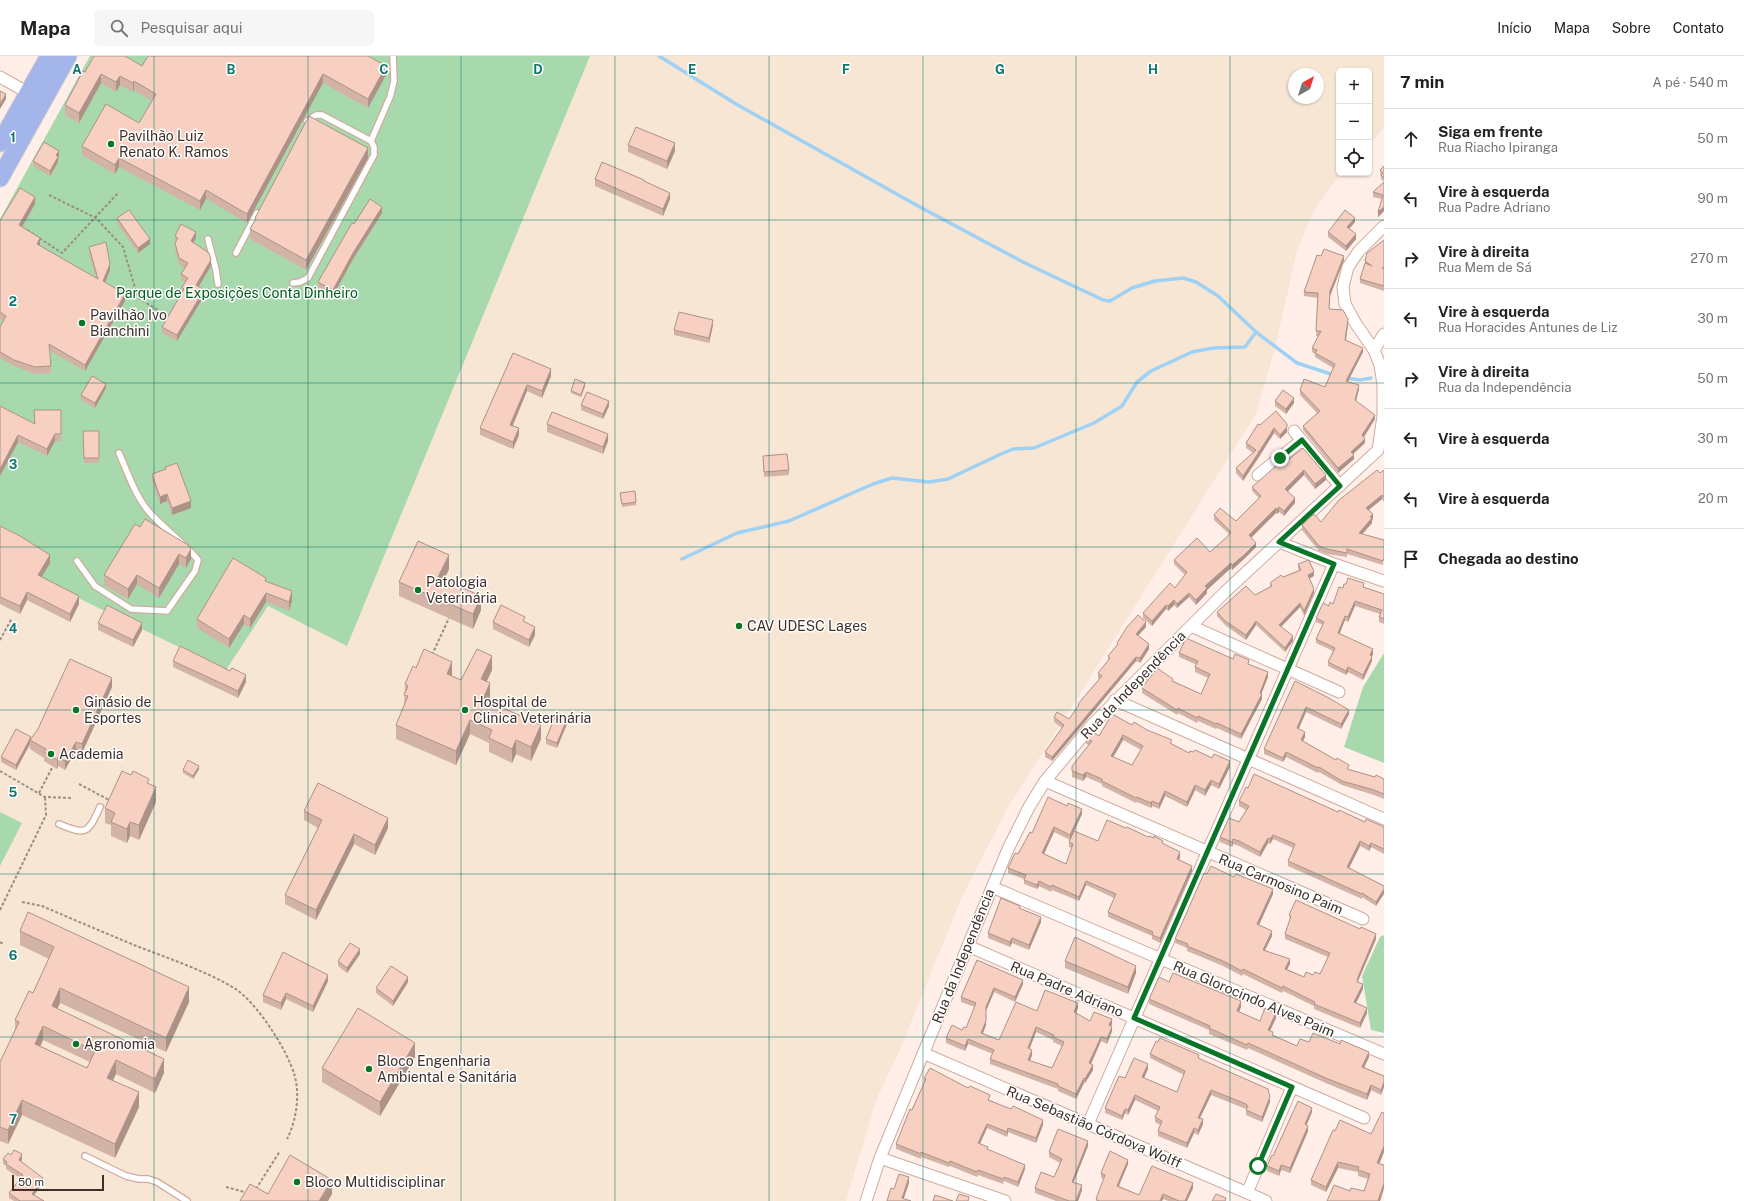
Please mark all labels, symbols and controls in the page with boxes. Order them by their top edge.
search box [94,10,374,46]
text: Mapa [20,17,70,39]
icon: search [108,17,130,39]
text: Pesquisar aqui [140,19,242,36]
text: Início [1497,20,1532,36]
text: Mapa [1554,20,1590,36]
text: Sobre [1612,20,1651,36]
text: Contato [1673,20,1724,36]
text: A [72,62,82,77]
text: B [227,62,236,77]
text: C [379,62,389,77]
text: D [533,62,543,77]
text: E [688,62,696,77]
text: F [842,62,850,77]
text: G [995,62,1005,77]
text: H [1148,62,1158,77]
north arrow [1288,68,1324,104]
map controls [1336,68,1372,176]
button: + [1336,68,1372,104]
text: 7 min [1400,72,1444,92]
text: A pé · 540 m [1653,75,1728,90]
button: − [1336,104,1372,140]
text: Siga em frente [1438,123,1543,140]
place label: Pavilhão Luiz Renato K. Ramos [119,128,228,160]
icon: ahead [1400,128,1422,150]
text: 1 [10,130,16,145]
text: 50 m [1697,131,1728,146]
marker: Pavilhão Luiz Renato K. Ramos [106,139,116,149]
button: locate [1336,140,1372,176]
text: Rua Riacho Ipiranga [1438,140,1558,155]
text: Vire à esquerda [1438,183,1550,200]
icon: left [1400,188,1422,210]
text: 90 m [1698,191,1728,206]
text: Rua Padre Adriano [1438,200,1550,215]
text: Vire à direita [1438,243,1529,260]
icon: right [1400,248,1422,270]
text: 270 m [1690,251,1728,266]
text: Rua Mem de Sá [1438,260,1532,275]
park label: Parque de Exposições Conta Dinheiro [116,285,358,301]
text: 2 [9,294,17,309]
text: Vire à esquerda [1438,303,1550,320]
place label: Pavilhão Ivo Bianchini [90,307,167,339]
icon: left [1400,308,1422,330]
text: 30 m [1698,311,1728,326]
marker: Pavilhão Ivo Bianchini [77,318,87,328]
text: Rua Horacides Antunes de Liz [1438,320,1617,335]
text: Vire à direita [1438,363,1529,380]
icon: right [1400,368,1422,390]
text: 50 m [1697,371,1728,386]
text: Rua da Independência [1438,380,1571,395]
icon: left [1400,428,1422,450]
text: Vire à esquerda [1438,430,1550,447]
text: 30 m [1698,431,1728,446]
route end [1271,449,1289,467]
text: 3 [9,457,18,472]
icon: left [1400,488,1422,510]
text: Vire à esquerda [1438,490,1550,507]
text: 20 m [1698,491,1728,506]
icon: arrive [1400,548,1422,570]
text: Chegada ao destino [1438,550,1579,567]
place label: Patologia Veterinária [426,574,497,606]
marker: Patologia Veterinária [413,585,423,595]
place label: CAV UDESC Lages [747,618,867,634]
text: 4 [9,621,18,636]
marker: CAV UDESC Lages [734,621,744,631]
street label: Rua da Independência [1077,628,1189,742]
place label: Ginásio de Esportes [84,694,151,726]
place label: Hospital de Clinica Veterinária [473,694,591,726]
marker: Ginásio de Esportes [71,705,81,715]
marker: Hospital de Clinica Veterinária [460,705,470,715]
place label: Academia [59,746,124,762]
marker: Academia [46,749,56,759]
text: 5 [9,785,18,800]
street label: Rua Carmosino Paim [1216,851,1346,917]
street label: Rua da Independência [929,886,997,1026]
text: 6 [9,948,18,963]
street label: Rua Padre Adriano [1008,958,1126,1020]
street label: Rua Glorocindo Alves Paim [1171,958,1337,1040]
place label: Agronomia [84,1036,155,1052]
marker: Agronomia [71,1039,81,1049]
place label: Bloco Engenharia Ambiental e Sanitária [377,1053,517,1085]
marker: Bloco Engenharia Ambiental e Sanitária [364,1064,374,1074]
street label: Rua Sebastião Córdova Wolff [1004,1083,1184,1171]
text: 7 [9,1112,17,1127]
route start [1249,1157,1267,1175]
scale bar [12,1173,104,1192]
place label: Bloco Multidisciplinar [305,1174,446,1190]
text: 50 m [18,1176,44,1188]
marker: Bloco Multidisciplinar [292,1177,302,1187]

